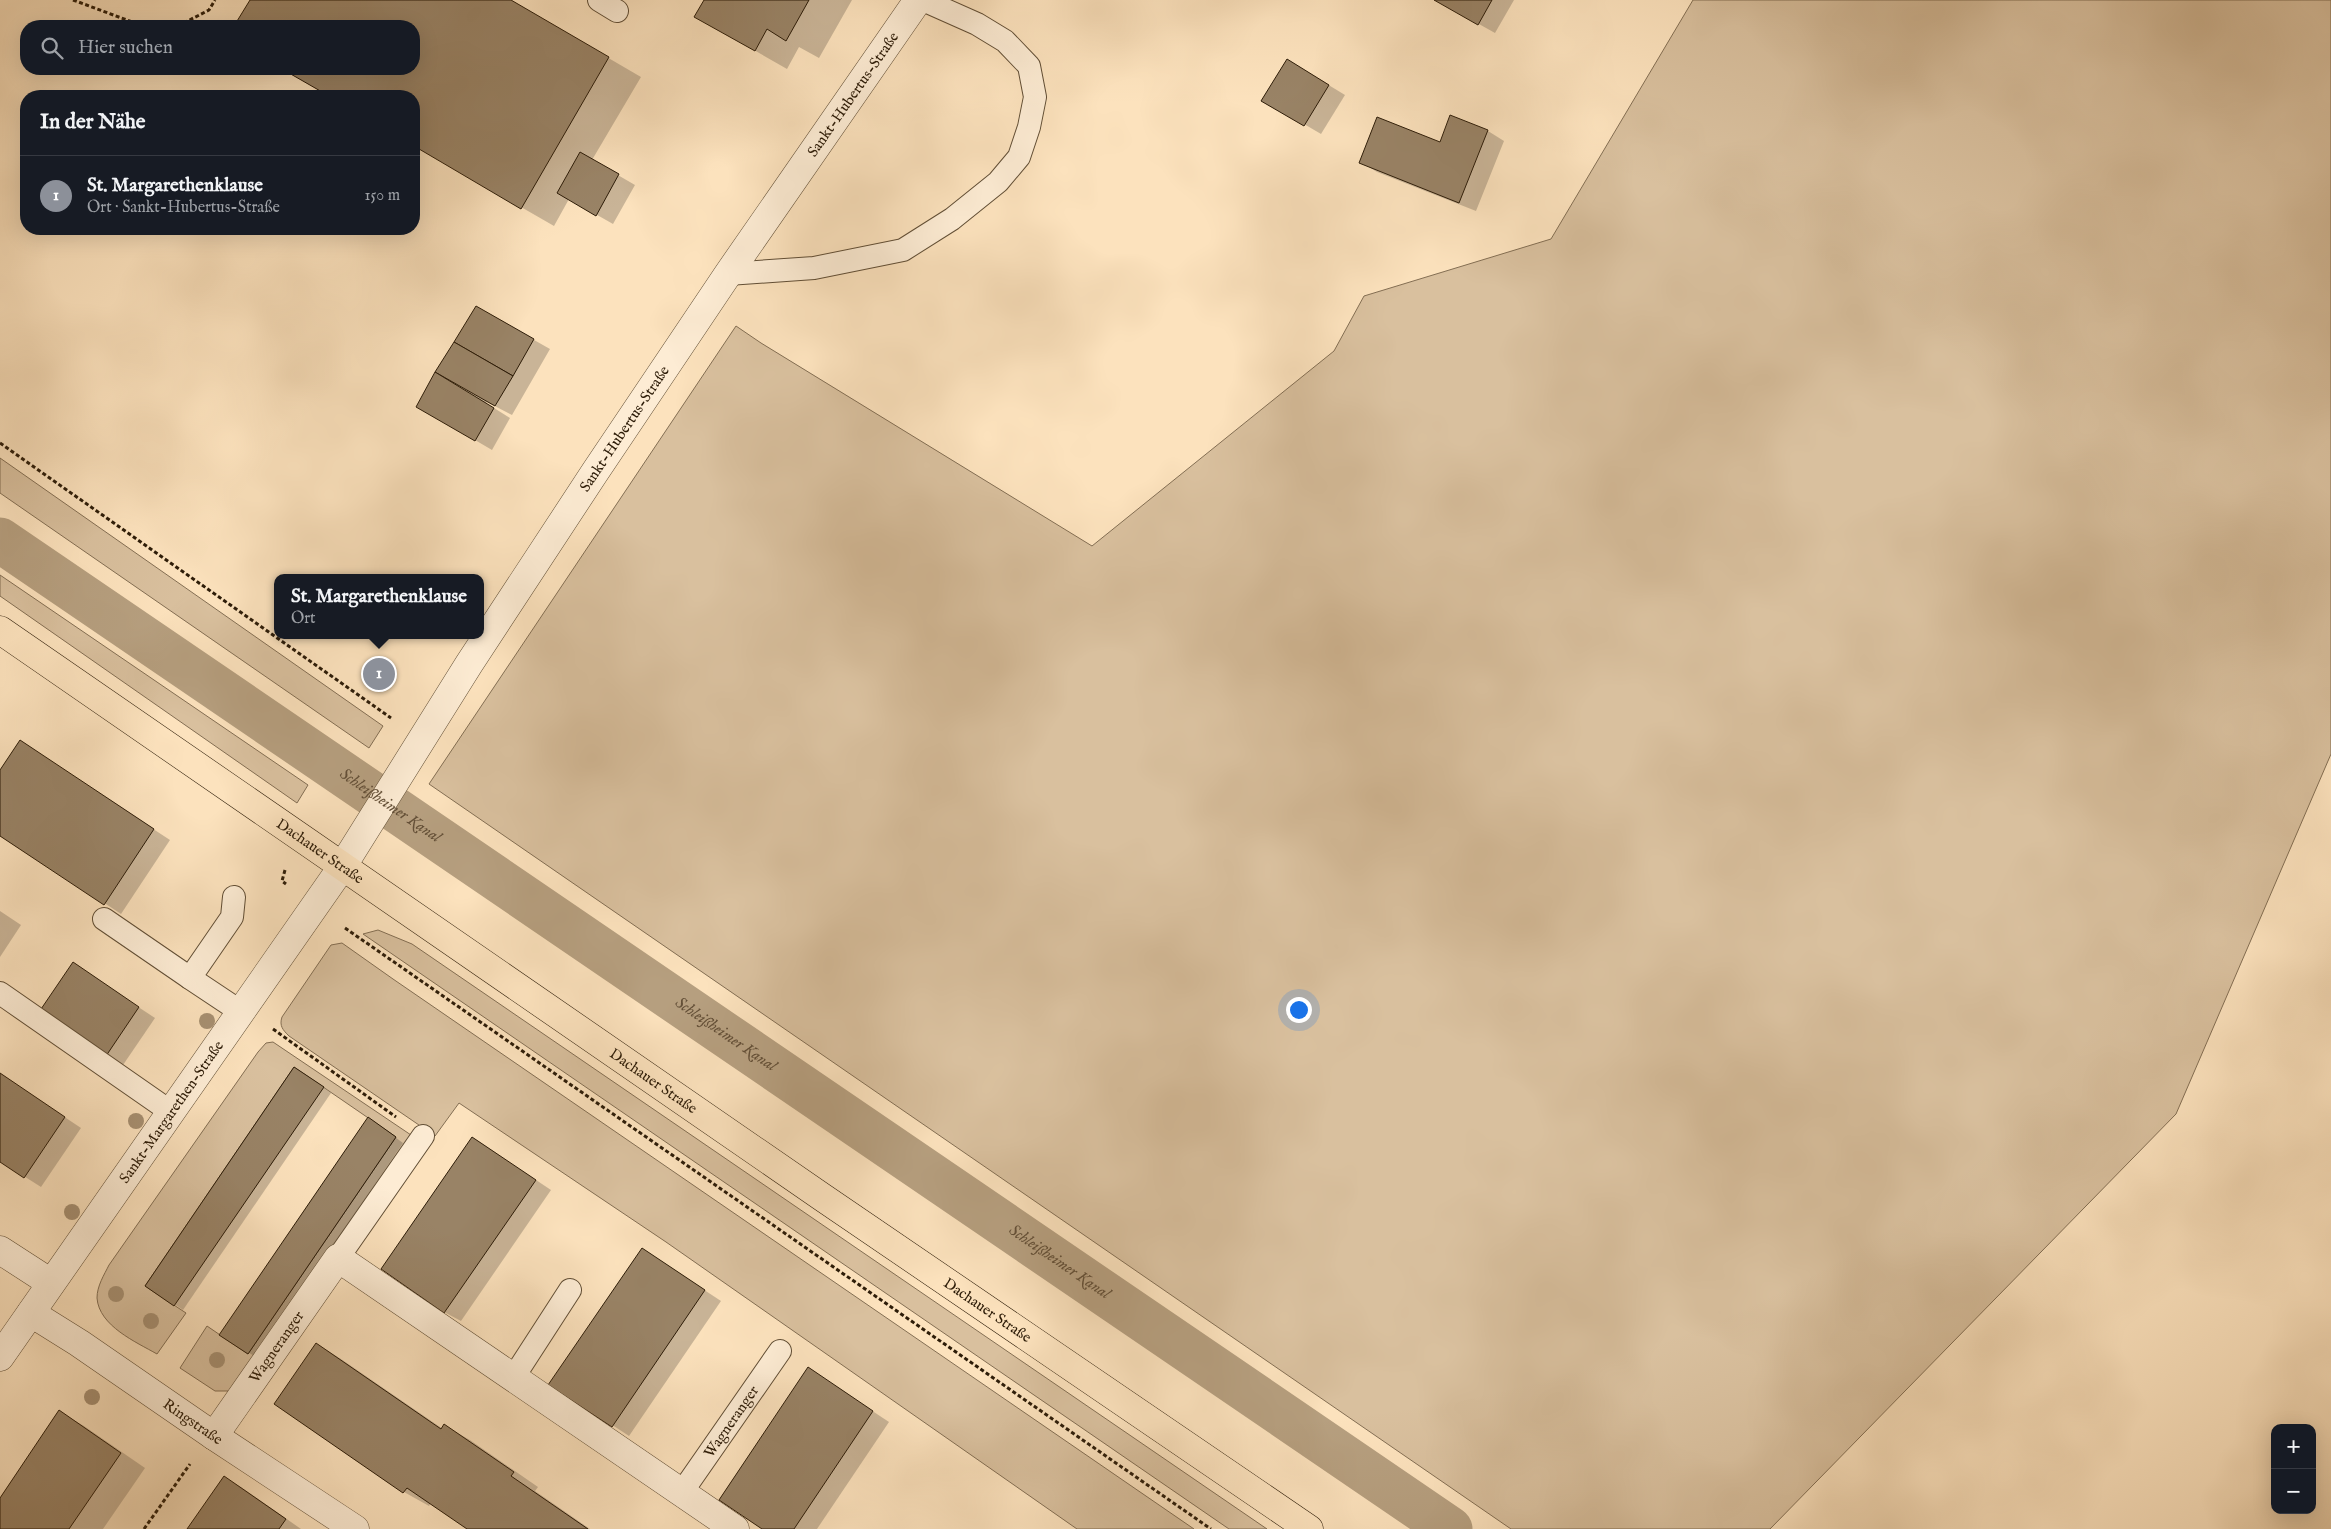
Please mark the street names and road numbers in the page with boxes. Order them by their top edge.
street label: Sankt-Hubertus-Straße [803,28,903,160]
street label: Sankt-Hubertus-Straße [575,362,673,495]
street label: Dachauer Straße [273,814,368,888]
street label: Sankt-Margarethen-Straße [115,1037,228,1187]
street label: Dachauer Straße [606,1044,701,1118]
street label: Dachauer Straße [940,1273,1035,1347]
street label: Wagneranger [245,1307,308,1386]
street label: Wagneranger [699,1381,763,1461]
street label: Ringstraße [159,1394,227,1449]

